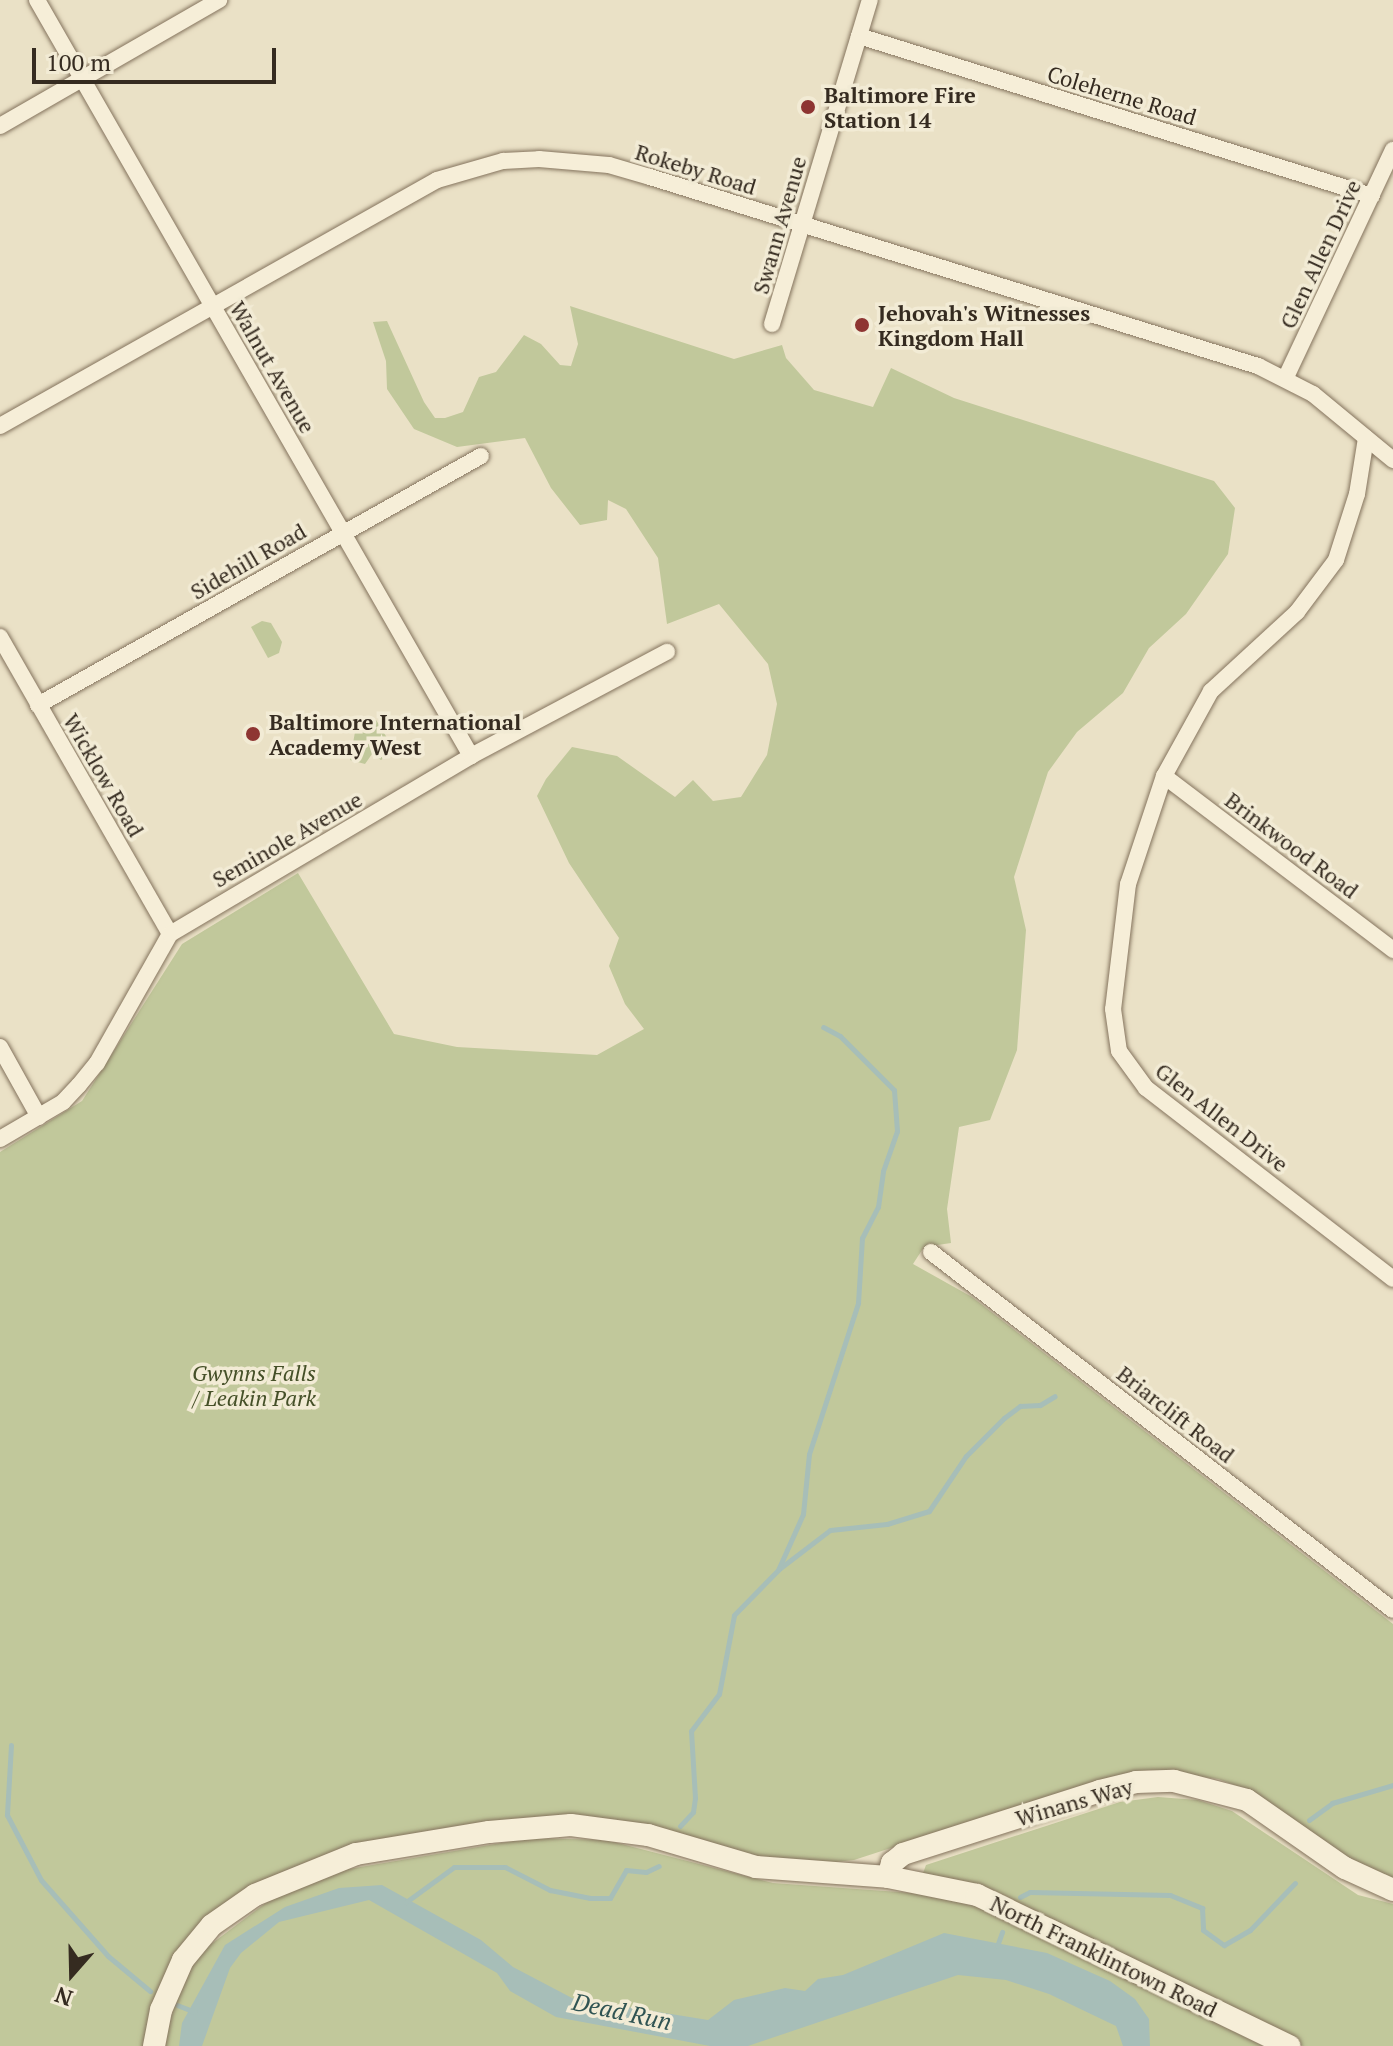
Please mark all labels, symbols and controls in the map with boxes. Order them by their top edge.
scale bar [36,32,280,82]
text: 100 m [46,46,111,78]
street label: Coleherne Road [1044,60,1200,130]
place label: Baltimore Fire Station 14 [824,81,976,132]
marker: Baltimore Fire Station 14 [799,98,817,116]
street label: Rokeby Road [632,138,760,200]
street label: Swann Avenue [747,153,811,297]
street label: Glen Allen Drive [1274,175,1366,333]
street label: Walnut Avenue [225,296,321,438]
place label: Jehovah's Witnesses Kingdom Hall [878,299,1090,350]
marker: Jehovah's Witnesses Kingdom Hall [853,316,871,334]
street label: Sidehill Road [186,517,310,605]
place label: Baltimore International Academy West [269,708,521,760]
street label: Wicklow Road [58,709,150,841]
marker: Baltimore International Academy West [244,725,262,743]
street label: Seminole Avenue [207,785,367,893]
street label: Brinkwood Road [1220,786,1364,904]
street label: Glen Allen Drive [1150,1057,1294,1177]
park label: Gwynns Falls / Leakin Park [192,1359,316,1410]
street label: Briarclift Road [1112,1360,1240,1468]
street label: Winans Way [1012,1773,1136,1831]
street label: North Franklintown Road [986,1890,1222,2022]
north arrow [32,1934,112,2014]
text: N [51,1981,76,2014]
water label: Dead Run [570,1987,674,2037]

